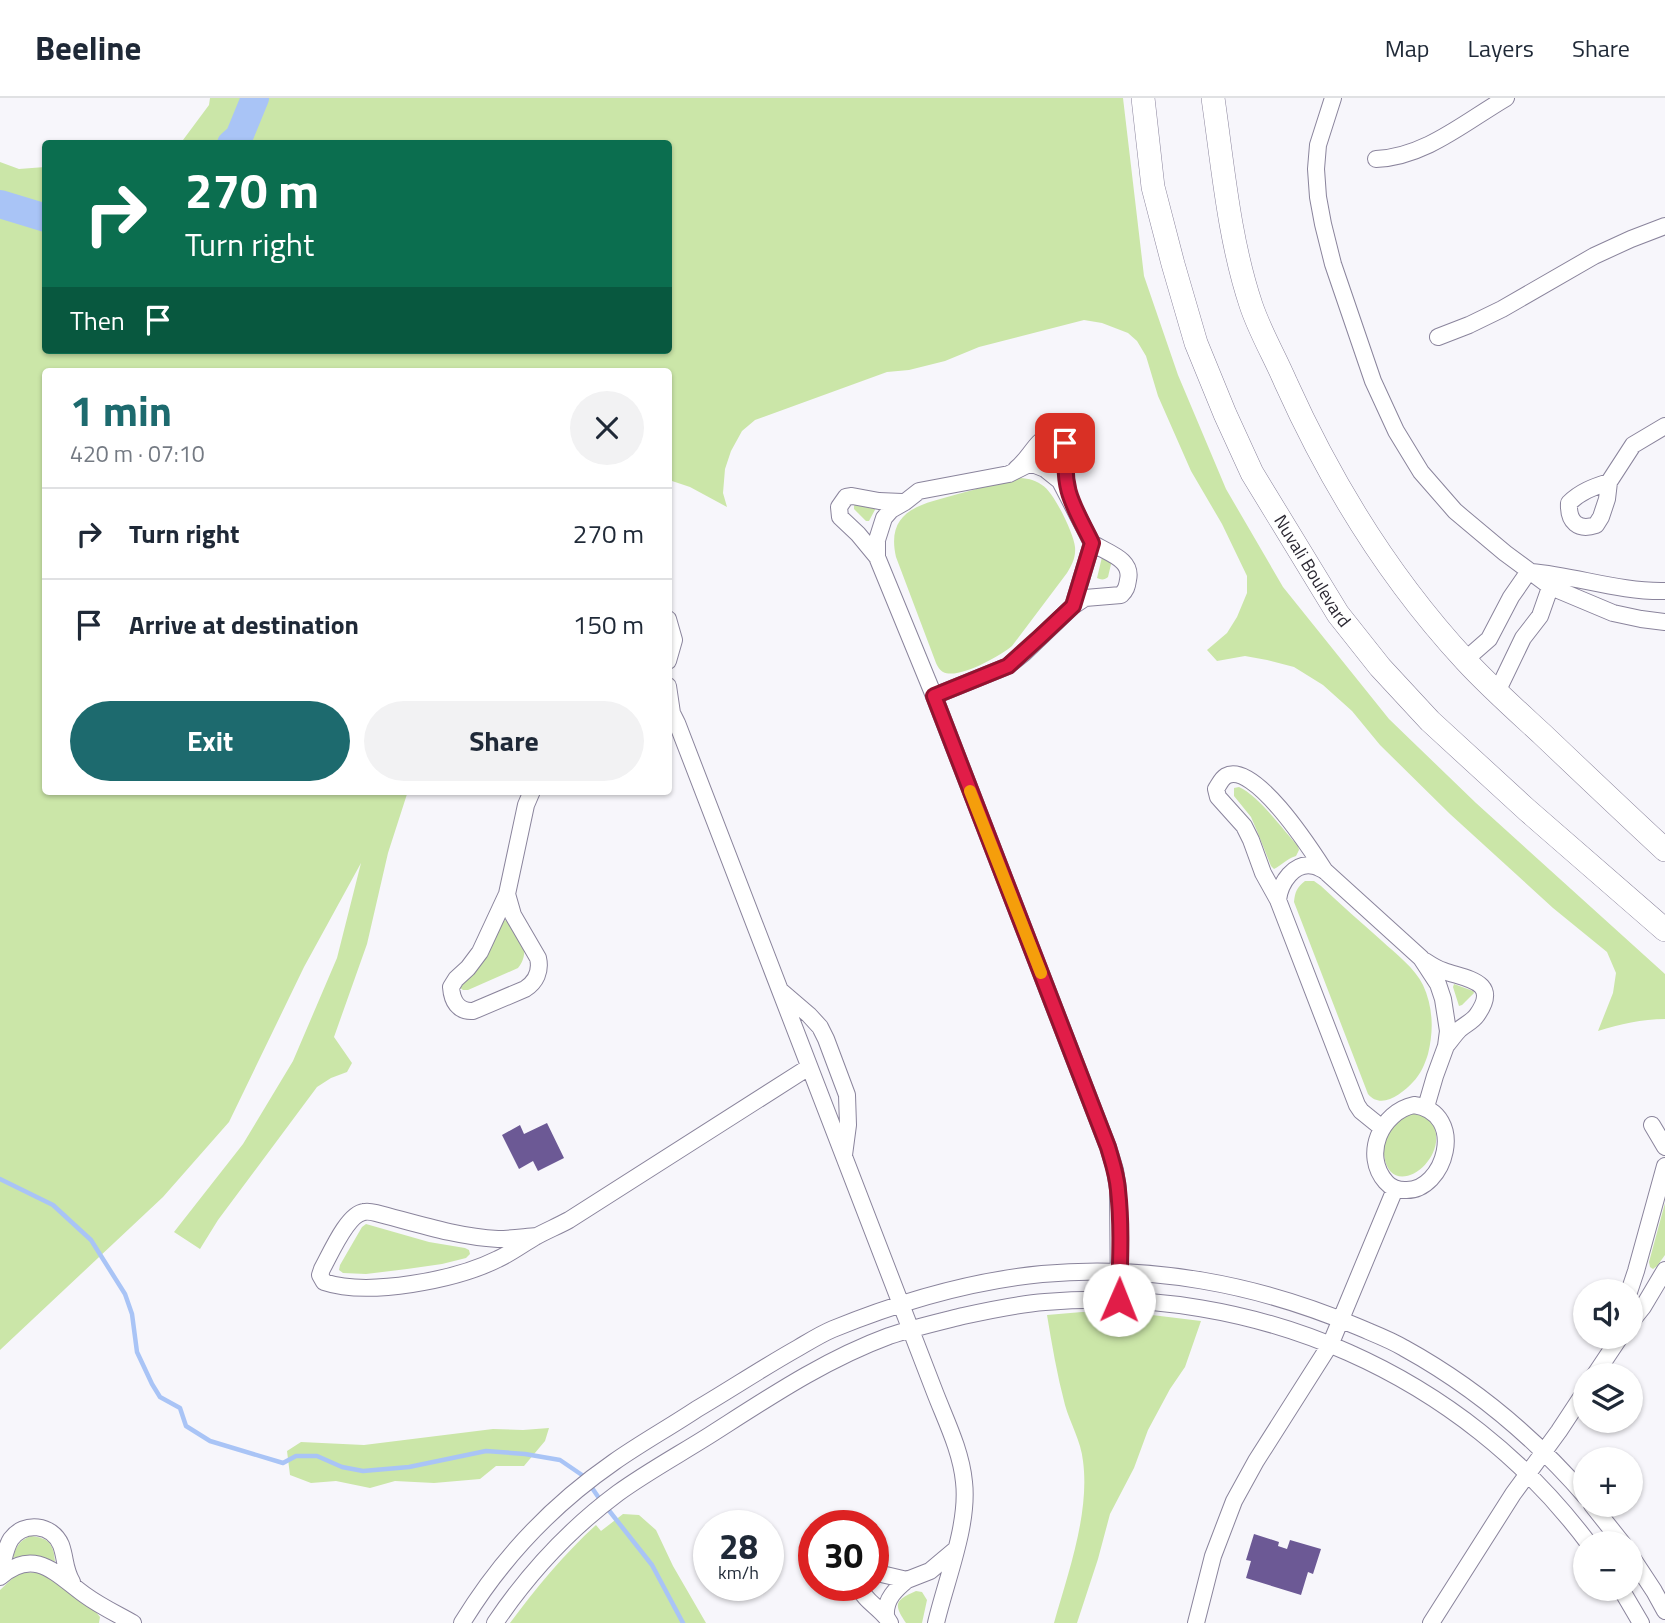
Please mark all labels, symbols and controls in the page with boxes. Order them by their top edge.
text: Beeline [35,23,141,73]
text: Map [1385,30,1430,66]
text: Layers [1468,30,1534,66]
text: Share [1572,30,1630,66]
text: 270 m [185,152,319,227]
icon: right [70,168,161,259]
text: Turn right [185,220,314,268]
text: Then [70,301,125,340]
icon: arrive [139,301,177,339]
text: 1 min [70,378,172,442]
button: close [570,391,644,465]
pin [1035,413,1095,473]
icon: arrive [1046,424,1084,462]
text: 420 m · 07:10 [70,436,205,471]
street label: Nuvali Boulevard [1268,509,1358,633]
text: Turn right [129,514,240,553]
text: 270 m [573,514,644,553]
icon: right [70,515,108,553]
text: Arrive at destination [129,605,359,644]
text: 150 m [573,605,644,644]
icon: arrive [70,606,108,644]
button: Exit [70,701,350,781]
button: Share [364,701,644,781]
position arrow [1082,1263,1156,1337]
map controls [1573,1279,1643,1601]
button: sound [1573,1279,1643,1349]
button: layers [1573,1363,1643,1433]
button: + [1573,1447,1643,1517]
speed limit sign: 30 [798,1510,889,1601]
text: 28 [719,1519,758,1573]
button: − [1573,1531,1643,1601]
text: km/h [718,1559,759,1586]

